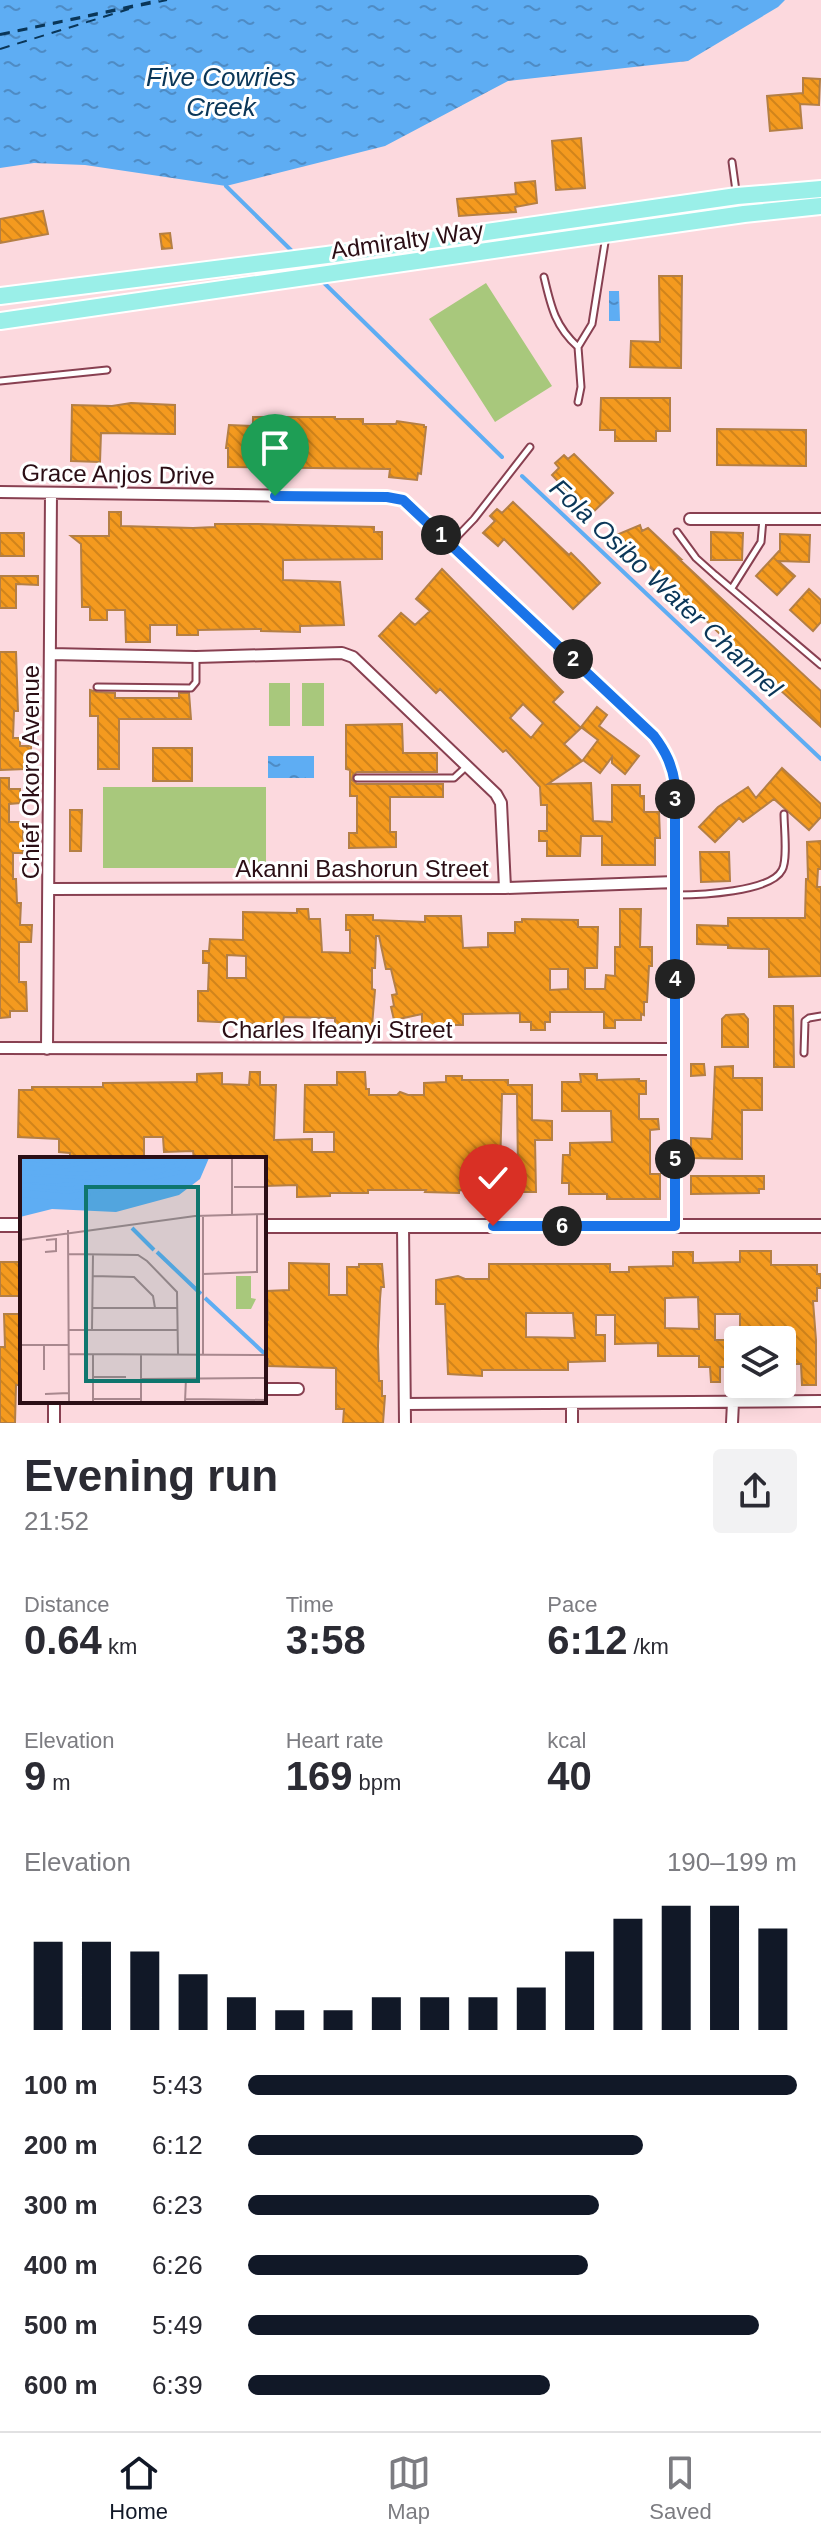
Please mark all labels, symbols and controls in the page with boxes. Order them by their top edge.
water label: Five Cowries Creek [146,62,296,122]
street label: Admiralty Way [329,216,485,264]
pin [241,414,309,496]
icon: arrive [253,426,297,470]
street label: Grace Anjos Drive [21,459,215,489]
water label: Fola Osibo Water Channel [544,473,789,704]
pin: 1 [421,515,461,555]
text: 1 [435,522,447,547]
pin: 2 [553,639,593,679]
text: 2 [567,646,579,671]
street label: Chief Okoro Avenue [17,665,44,879]
pin: 3 [655,779,695,819]
text: 3 [669,786,681,811]
street label: Akanni Bashorun Street [235,855,489,882]
pin: 4 [655,959,695,999]
text: 4 [669,966,681,991]
street label: Charles Ifeanyi Street [222,1016,453,1043]
pin: 5 [655,1139,695,1179]
pin [459,1144,527,1226]
text: 5 [669,1146,681,1171]
icon: check [471,1156,515,1200]
inset map [20,1157,266,1403]
pin: 6 [542,1206,582,1246]
text: 6 [556,1213,568,1238]
map controls [724,1326,796,1398]
button: layers [724,1326,796,1398]
button: share [713,1449,797,1533]
text: Evening run [24,1451,278,1500]
text: 21:52 [24,1506,89,1536]
text: Distance [24,1592,110,1617]
text: Time [286,1592,334,1617]
text: Pace [547,1592,597,1617]
text: 0.64 [24,1618,102,1662]
text: 3:58 [286,1618,366,1662]
text: 6:12 [547,1618,627,1662]
text: km [102,1634,137,1659]
text: /km [627,1634,669,1659]
text: Elevation [24,1728,115,1753]
text: Heart rate [286,1728,383,1753]
text: kcal [547,1728,586,1753]
text: 9 [24,1754,46,1798]
text: 169 [286,1754,352,1798]
text: 40 [547,1754,592,1798]
text: m [46,1770,71,1795]
text: bpm [352,1770,401,1795]
text: Elevation [24,1847,131,1877]
text: 190–199 m [667,1847,797,1877]
text: 100 m [24,2070,98,2100]
text: 5:43 [152,2070,203,2100]
text: 200 m [24,2130,98,2160]
text: 6:12 [152,2130,203,2160]
text: 300 m [24,2190,98,2220]
text: 6:23 [152,2190,203,2220]
text: 400 m [24,2250,98,2280]
text: 6:26 [152,2250,203,2280]
text: 500 m [24,2310,98,2340]
text: 5:49 [152,2310,203,2340]
text: 600 m [24,2370,98,2400]
text: 6:39 [152,2370,203,2400]
tab: Home [109,2451,168,2525]
tab: Map [387,2451,431,2525]
tab: Saved [649,2451,712,2525]

